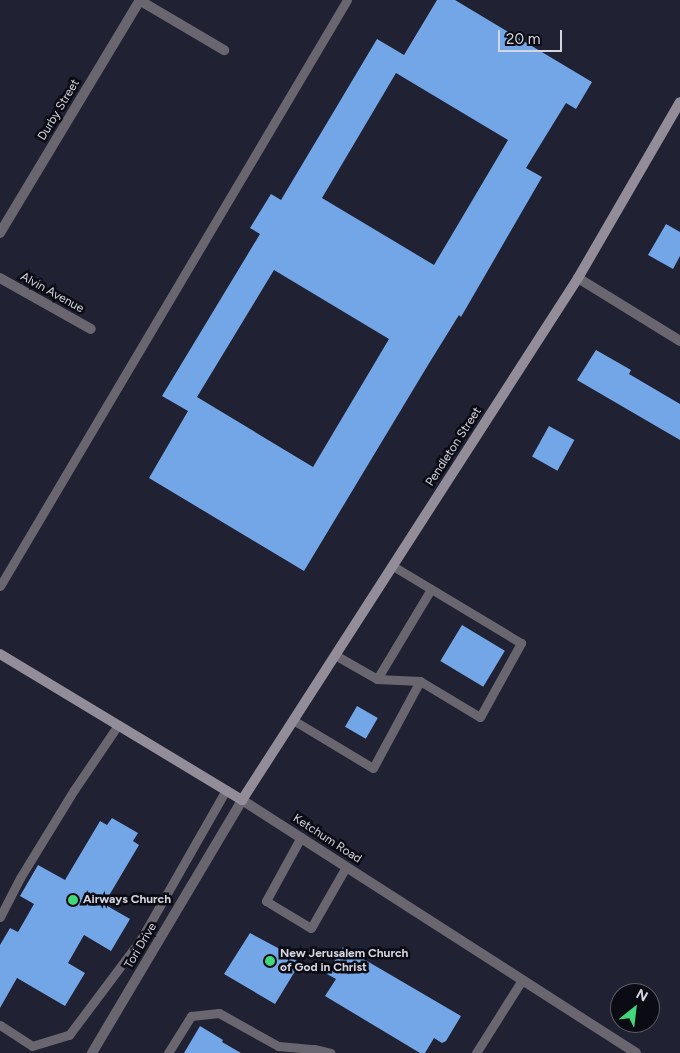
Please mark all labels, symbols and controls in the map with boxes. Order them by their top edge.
scale bar [500,20,564,52]
text: 20 m [506,30,540,48]
street label: Durby Street [35,77,83,143]
street label: Alvin Avenue [18,270,86,316]
street label: Pendleton Street [423,405,485,489]
street label: Ketchum Road [290,811,364,867]
place label: Airways Church [83,893,171,907]
marker: Airways Church [67,894,79,906]
street label: Tori Drive [122,921,160,971]
place label: New Jerusalem Church of God in Christ [280,947,408,975]
marker: New Jerusalem Church of God in Christ [264,955,276,967]
north arrow [610,983,660,1033]
text: N [633,985,651,1005]

